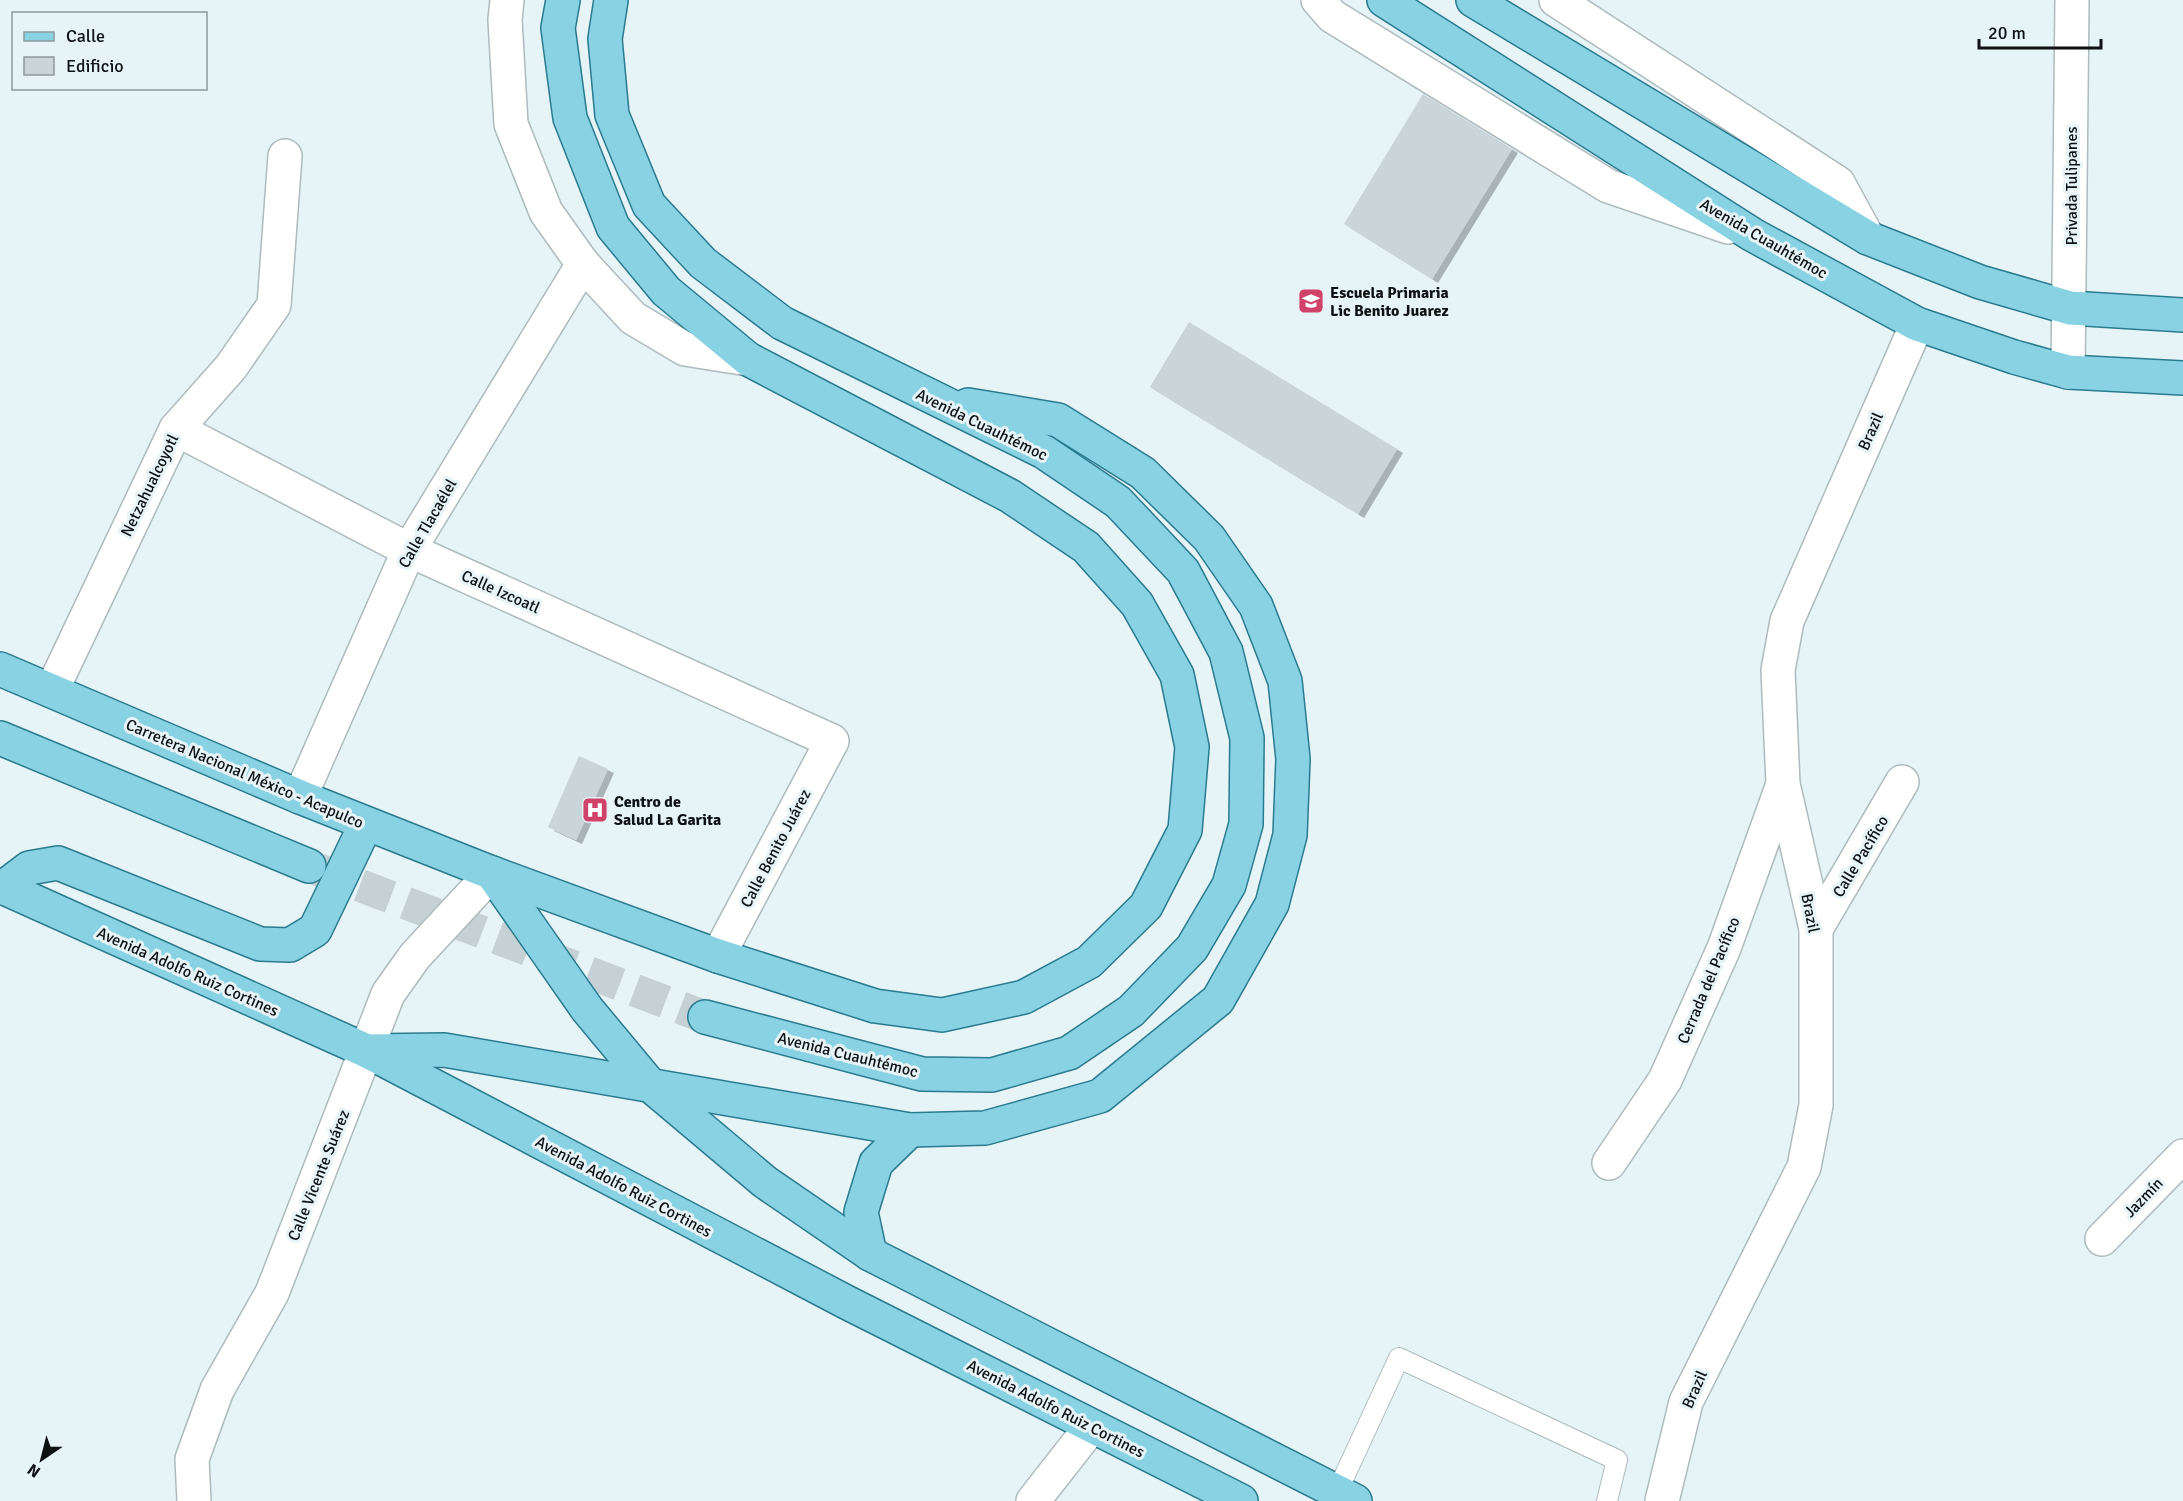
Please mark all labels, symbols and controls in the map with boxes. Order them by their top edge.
legend [12,12,207,90]
scale bar [1979,12,2100,50]
text: 20 m [1988,22,2026,44]
text: Calle [66,25,105,47]
text: Edificio [66,55,124,77]
street label: Privada Tulipanes [2062,126,2082,246]
street label: Avenida Cuauhtémoc [1696,194,1831,283]
place label: Escuela Primaria Lic Benito Juarez [1330,283,1449,321]
school or university icon: Escuela Primaria Lic Benito Juarez [1296,286,1326,316]
street label: Avenida Cuauhtémoc [913,384,1051,465]
street label: Brazil [1854,409,1888,454]
street label: Netzahualcoyotl [116,431,183,540]
street label: Calle Tlacaélel [394,475,462,572]
street label: Calle Izcoatl [458,566,543,618]
street label: Carretera Nacional México - Acapulco [123,715,366,833]
street label: Calle Benito Juárez [736,786,815,911]
place label: Centro de Salud La Garita [614,792,721,830]
hospital icon: Centro de Salud La Garita [580,795,610,825]
street label: Calle Pacífico [1829,812,1893,901]
street label: Brazil [1796,892,1824,935]
street label: Cerrada del Pacífico [1673,914,1745,1047]
street label: Avenida Adolfo Ruiz Cortines [94,923,282,1021]
street label: Avenida Cuauhtémoc [776,1028,920,1082]
street label: Calle Vicente Suárez [284,1107,354,1244]
street label: Avenida Adolfo Ruiz Cortines [532,1132,715,1242]
street label: Jazmín [2120,1174,2168,1222]
street label: Avenida Adolfo Ruiz Cortines [963,1355,1148,1462]
street label: Brazil [1678,1367,1712,1412]
north arrow [12,1429,72,1489]
text: N [24,1459,44,1482]

